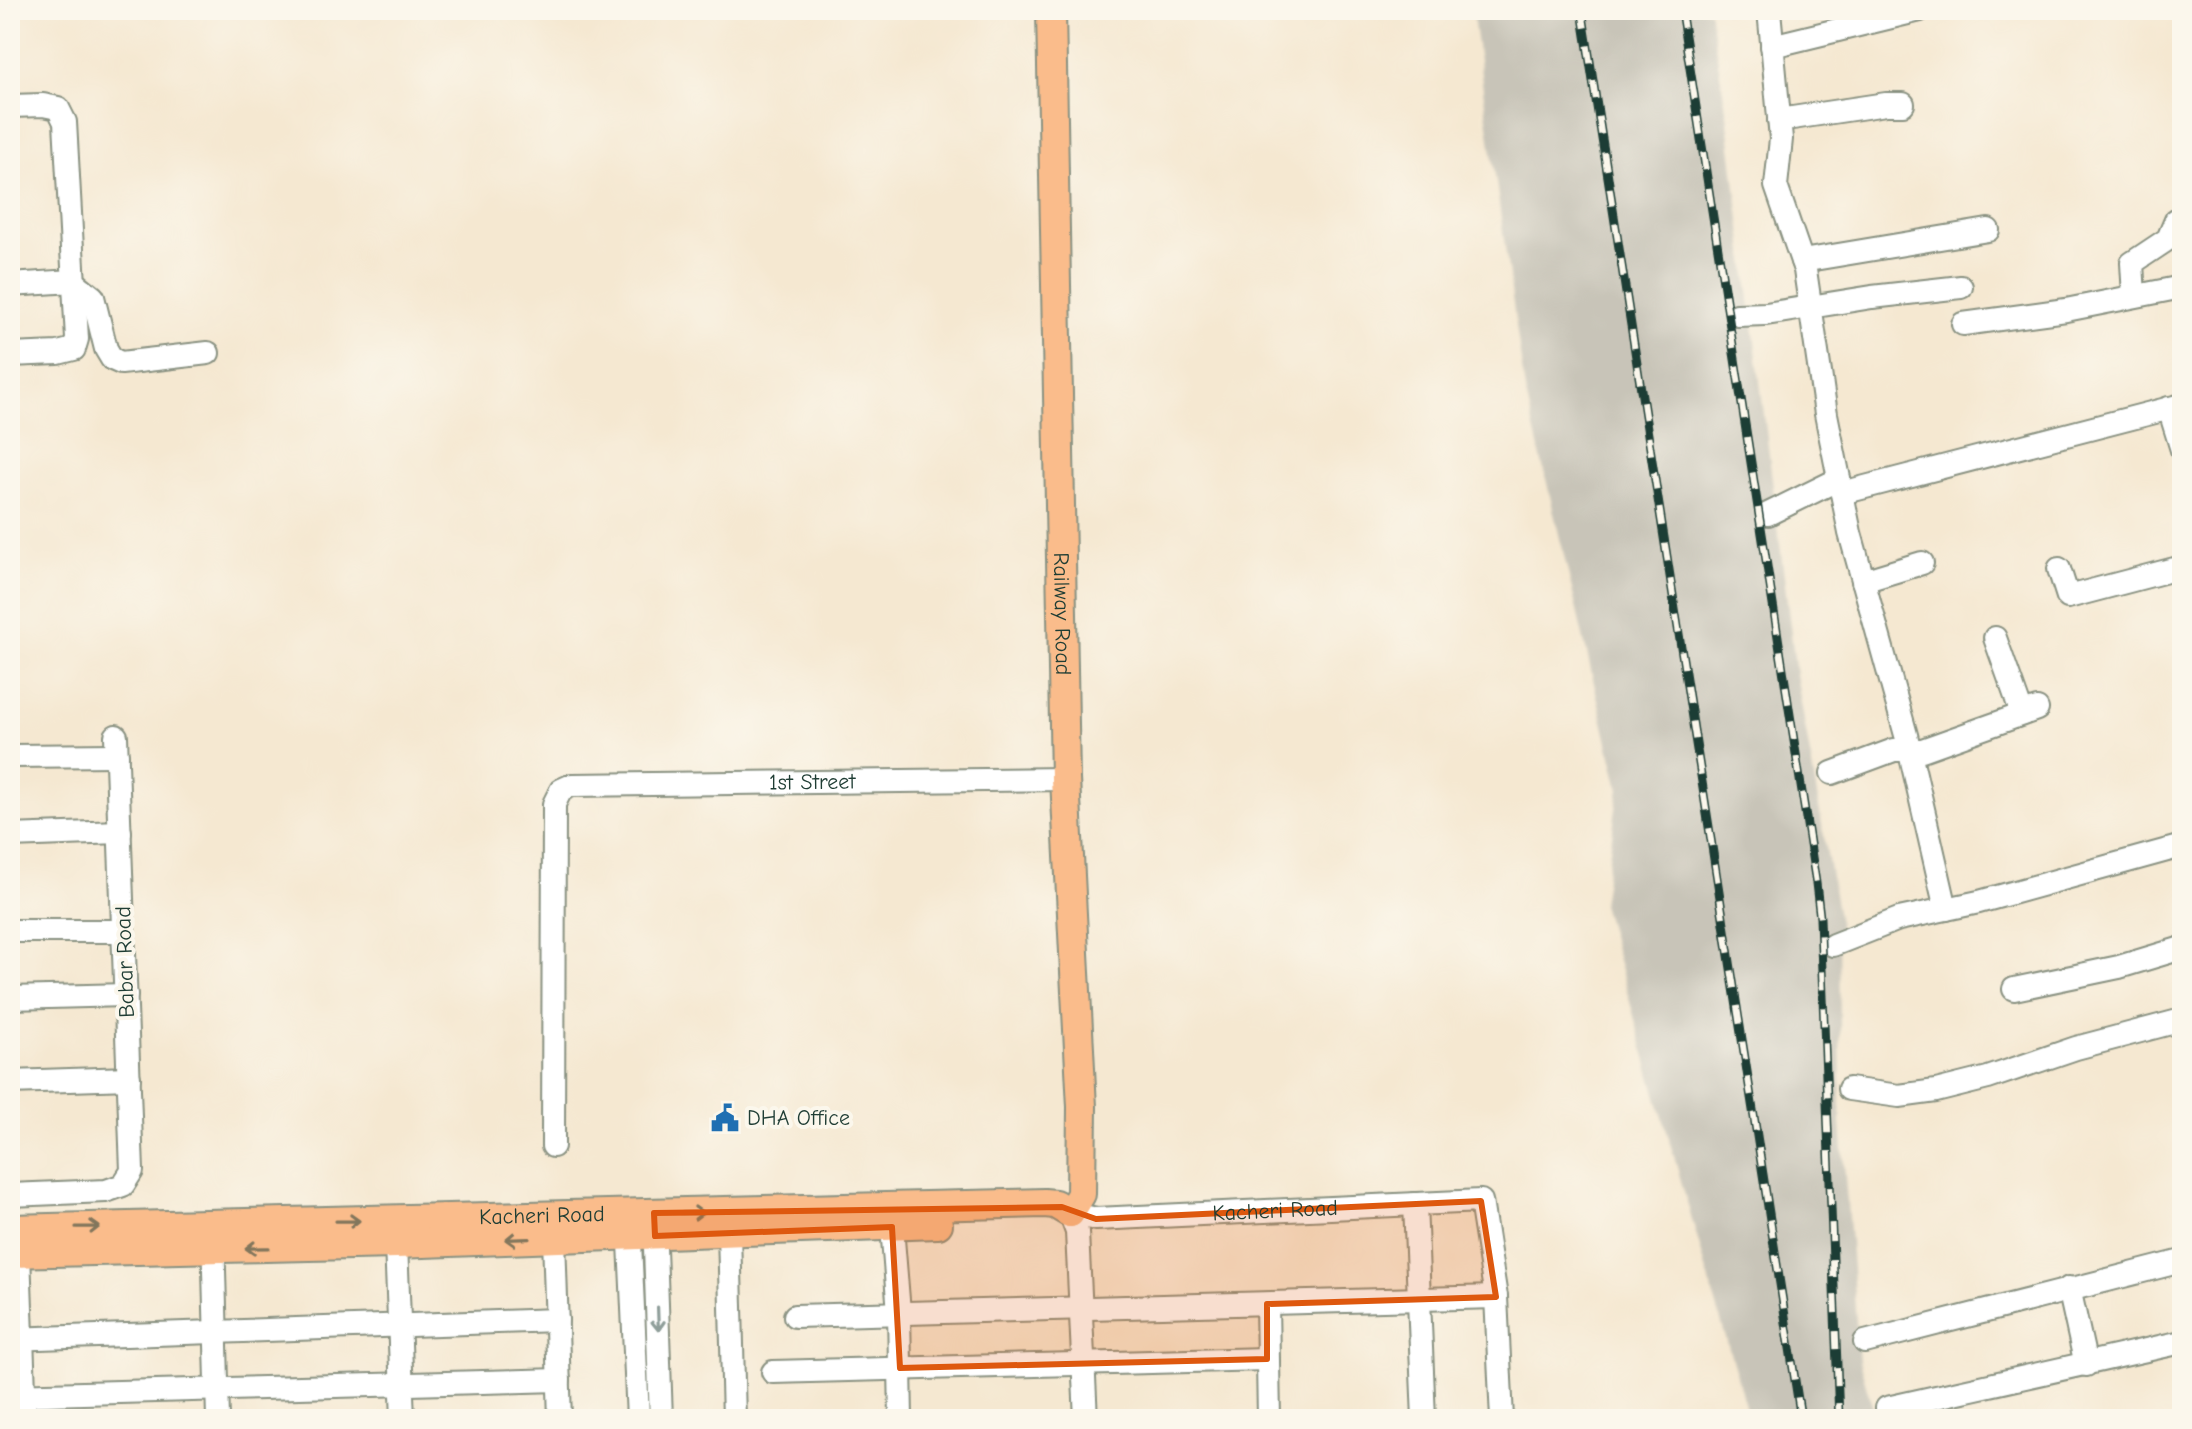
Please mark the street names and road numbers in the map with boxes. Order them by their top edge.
street label: Railway Road [1048,552,1076,676]
street label: 1st Street [769,769,856,796]
street label: Babar Road [110,906,140,1018]
street label: Kacheri Road [1212,1195,1339,1227]
street label: Kacheri Road [479,1201,605,1230]

